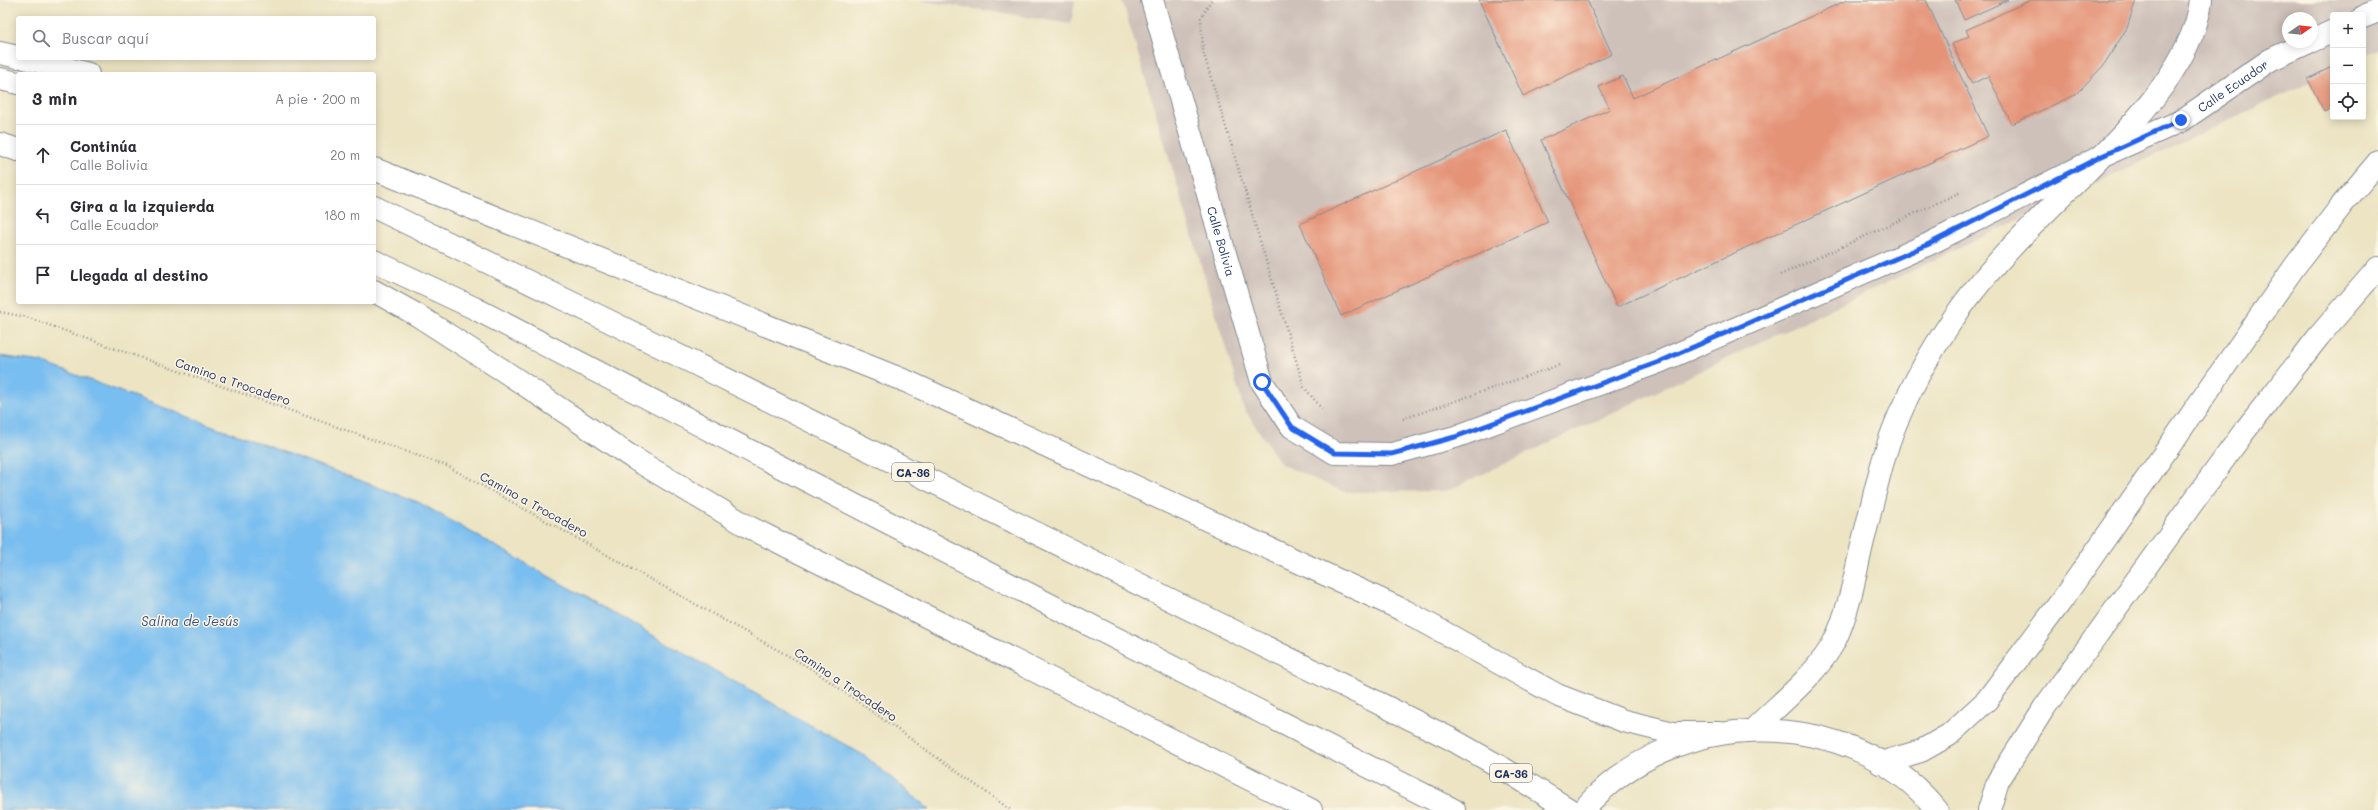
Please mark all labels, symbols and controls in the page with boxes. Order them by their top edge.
north arrow [2282,12,2318,48]
map controls [2330,12,2366,120]
button: + [2330,12,2366,48]
search box [16,16,376,60]
icon: search [30,27,52,49]
text: Buscar aquí [62,28,149,48]
button: − [2330,48,2366,84]
street label: Calle Ecuador [2194,56,2271,116]
button: locate [2330,84,2366,120]
text: 3 min [32,87,77,109]
text: A pie · 200 m [275,90,360,107]
route end [2172,111,2190,129]
text: Continúa [70,136,137,156]
icon: ahead [32,144,54,166]
text: 20 m [330,146,360,163]
text: Calle Bolivia [70,156,148,173]
text: Gira a la izquierda [70,196,215,216]
icon: left [32,204,54,226]
street label: Calle Bolivia [1204,204,1239,278]
text: 180 m [324,206,360,223]
text: Calle Ecuador [70,216,159,233]
icon: arrive [32,264,54,286]
text: Llegada al destino [70,265,208,285]
street label: Camino a Trocadero [173,354,293,408]
route start [1253,373,1271,391]
road number: CA-36 [892,463,934,481]
street label: Camino a Trocadero [477,468,591,540]
water label: Salina de Jesús [141,612,239,629]
street label: Camino a Trocadero [791,644,901,724]
road number: CA-36 [1490,764,1532,782]

